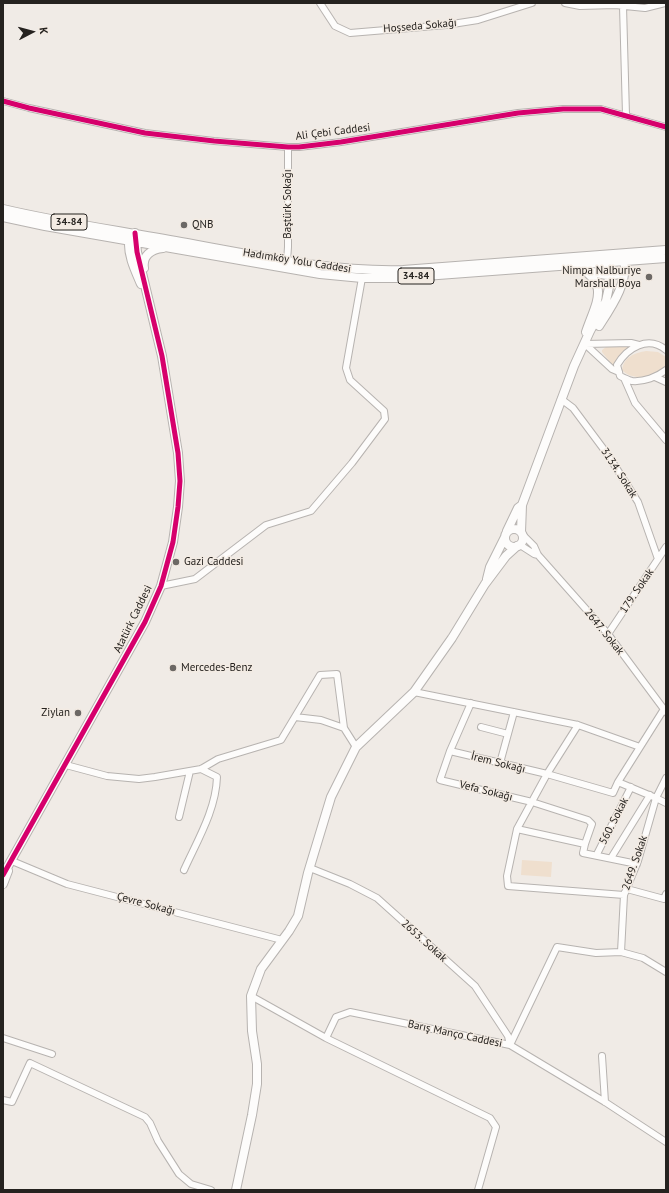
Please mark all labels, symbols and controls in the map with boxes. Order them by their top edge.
north arrow [12,12,52,52]
street label: Hoşseda Sokağı [383,16,457,36]
text: K [37,27,51,35]
street label: Ali Çebi Caddesi [295,121,371,143]
street label: Baştürk Sokağı [281,169,295,239]
road number: 34-84 [51,214,87,230]
place label: QNB [192,218,213,232]
marker: QNB [179,220,189,230]
street label: Hadımköy Yolu Caddesi [242,246,352,276]
place label: Nimpa Nalburiye Marshall Boya [562,264,641,290]
road number: 34-84 [398,268,434,284]
marker: Nimpa Nalburiye Marshall Boya [644,272,654,282]
street label: 3134. Sokak [598,446,640,500]
place label: Gazi Caddesi [184,555,244,569]
marker: Gazi Caddesi [171,557,181,567]
street label: 179. Sokak [617,566,657,616]
street label: Atatürk Caddesi [111,583,155,655]
street label: 2647. Sokak [581,606,627,658]
place label: Mercedes-Benz [181,661,252,675]
marker: Mercedes-Benz [168,663,178,673]
place label: Ziylan [41,706,70,720]
marker: Ziylan [73,708,83,718]
street label: İrem Sokağı [469,750,527,776]
street label: Vefa Sokağı [458,778,514,804]
street label: 560. Sokak [597,795,631,847]
street label: 2649. Sokak [619,834,651,892]
street label: Çevre Sokağı [115,890,177,918]
street label: 2653. Sokak [398,917,450,965]
street label: Barış Manço Caddesi [406,1018,504,1050]

